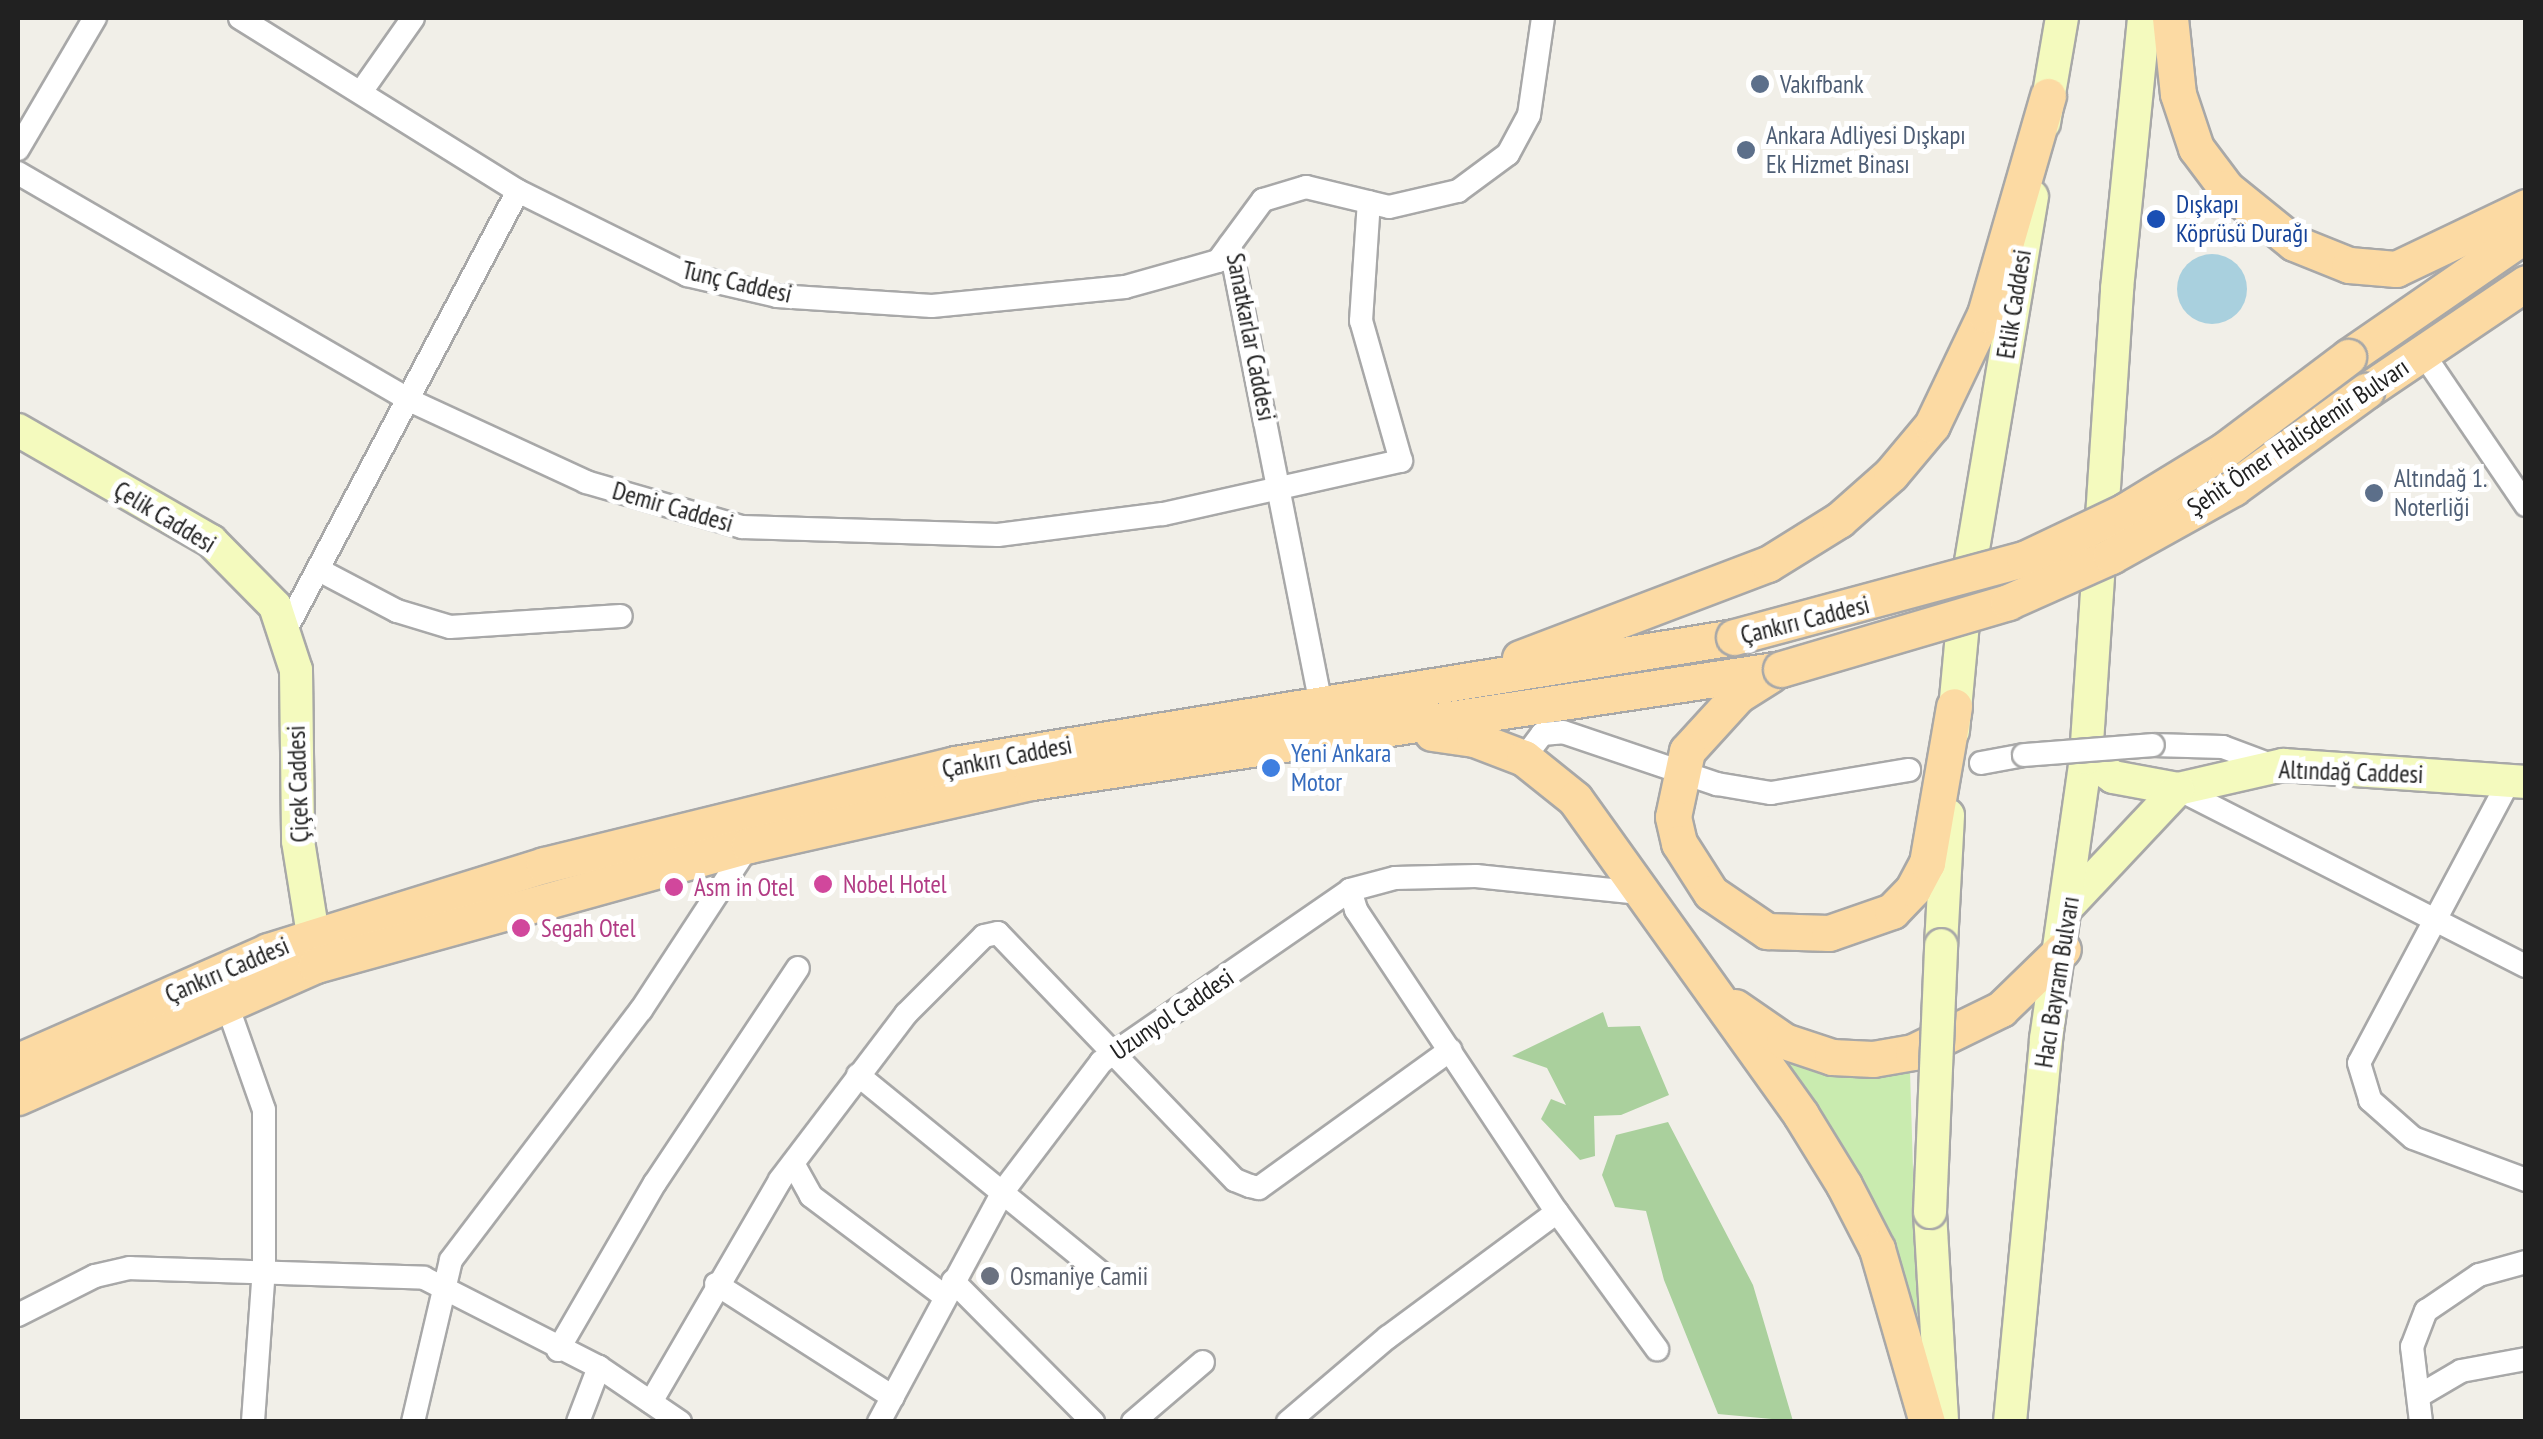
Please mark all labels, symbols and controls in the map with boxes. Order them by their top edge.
place label: Vakıfbank [1780,69,1864,99]
marker: Vakıfbank [1749,73,1771,95]
place label: Ankara Adliyesi Dışkapı Ek Hizmet Binası [1766,121,1966,180]
marker: Ankara Adliyesi Dışkapı Ek Hizmet Binası [1735,139,1757,161]
place label: Dışkapı Köprüsü Durağı [2176,190,2308,249]
marker: Dışkapı Köprüsü Durağı [2145,208,2167,230]
street label: Etlik Caddesi [1991,247,2037,361]
street label: Sanatkarlar Caddesi [1220,251,1282,423]
street label: Tunç Caddesi [679,255,795,309]
street label: Şehit Ömer Halisdemir Bulvarı [2182,352,2414,522]
place label: Altındağ 1. Noterliği [2394,464,2488,523]
street label: Çelik Caddesi [108,475,222,559]
street label: Demir Caddesi [609,475,737,539]
marker: Altındağ 1. Noterliği [2363,482,2385,504]
street label: Çankırı Caddesi [1737,590,1873,650]
street label: Çiçek Caddesi [281,725,315,843]
street label: Çankırı Caddesi [939,730,1075,784]
place label: Yeni Ankara Motor [1291,739,1392,798]
street label: Altındağ Caddesi [2278,754,2424,790]
marker: Yeni Ankara Motor [1260,757,1282,779]
place label: Nobel Hotel [843,869,947,899]
place label: Asm in Otel [694,872,794,902]
marker: Nobel Hotel [812,873,834,895]
marker: Asm in Otel [663,876,685,898]
street label: Hacı Bayram Bulvarı [2029,894,2085,1070]
place label: Segah Otel [541,913,635,943]
marker: Segah Otel [510,917,532,939]
street label: Çankırı Caddesi [160,930,294,1010]
street label: Uzunyol Caddesi [1105,962,1239,1066]
place label: Osmaniye Camii [1010,1261,1148,1291]
marker: Osmaniye Camii [979,1265,1001,1287]

